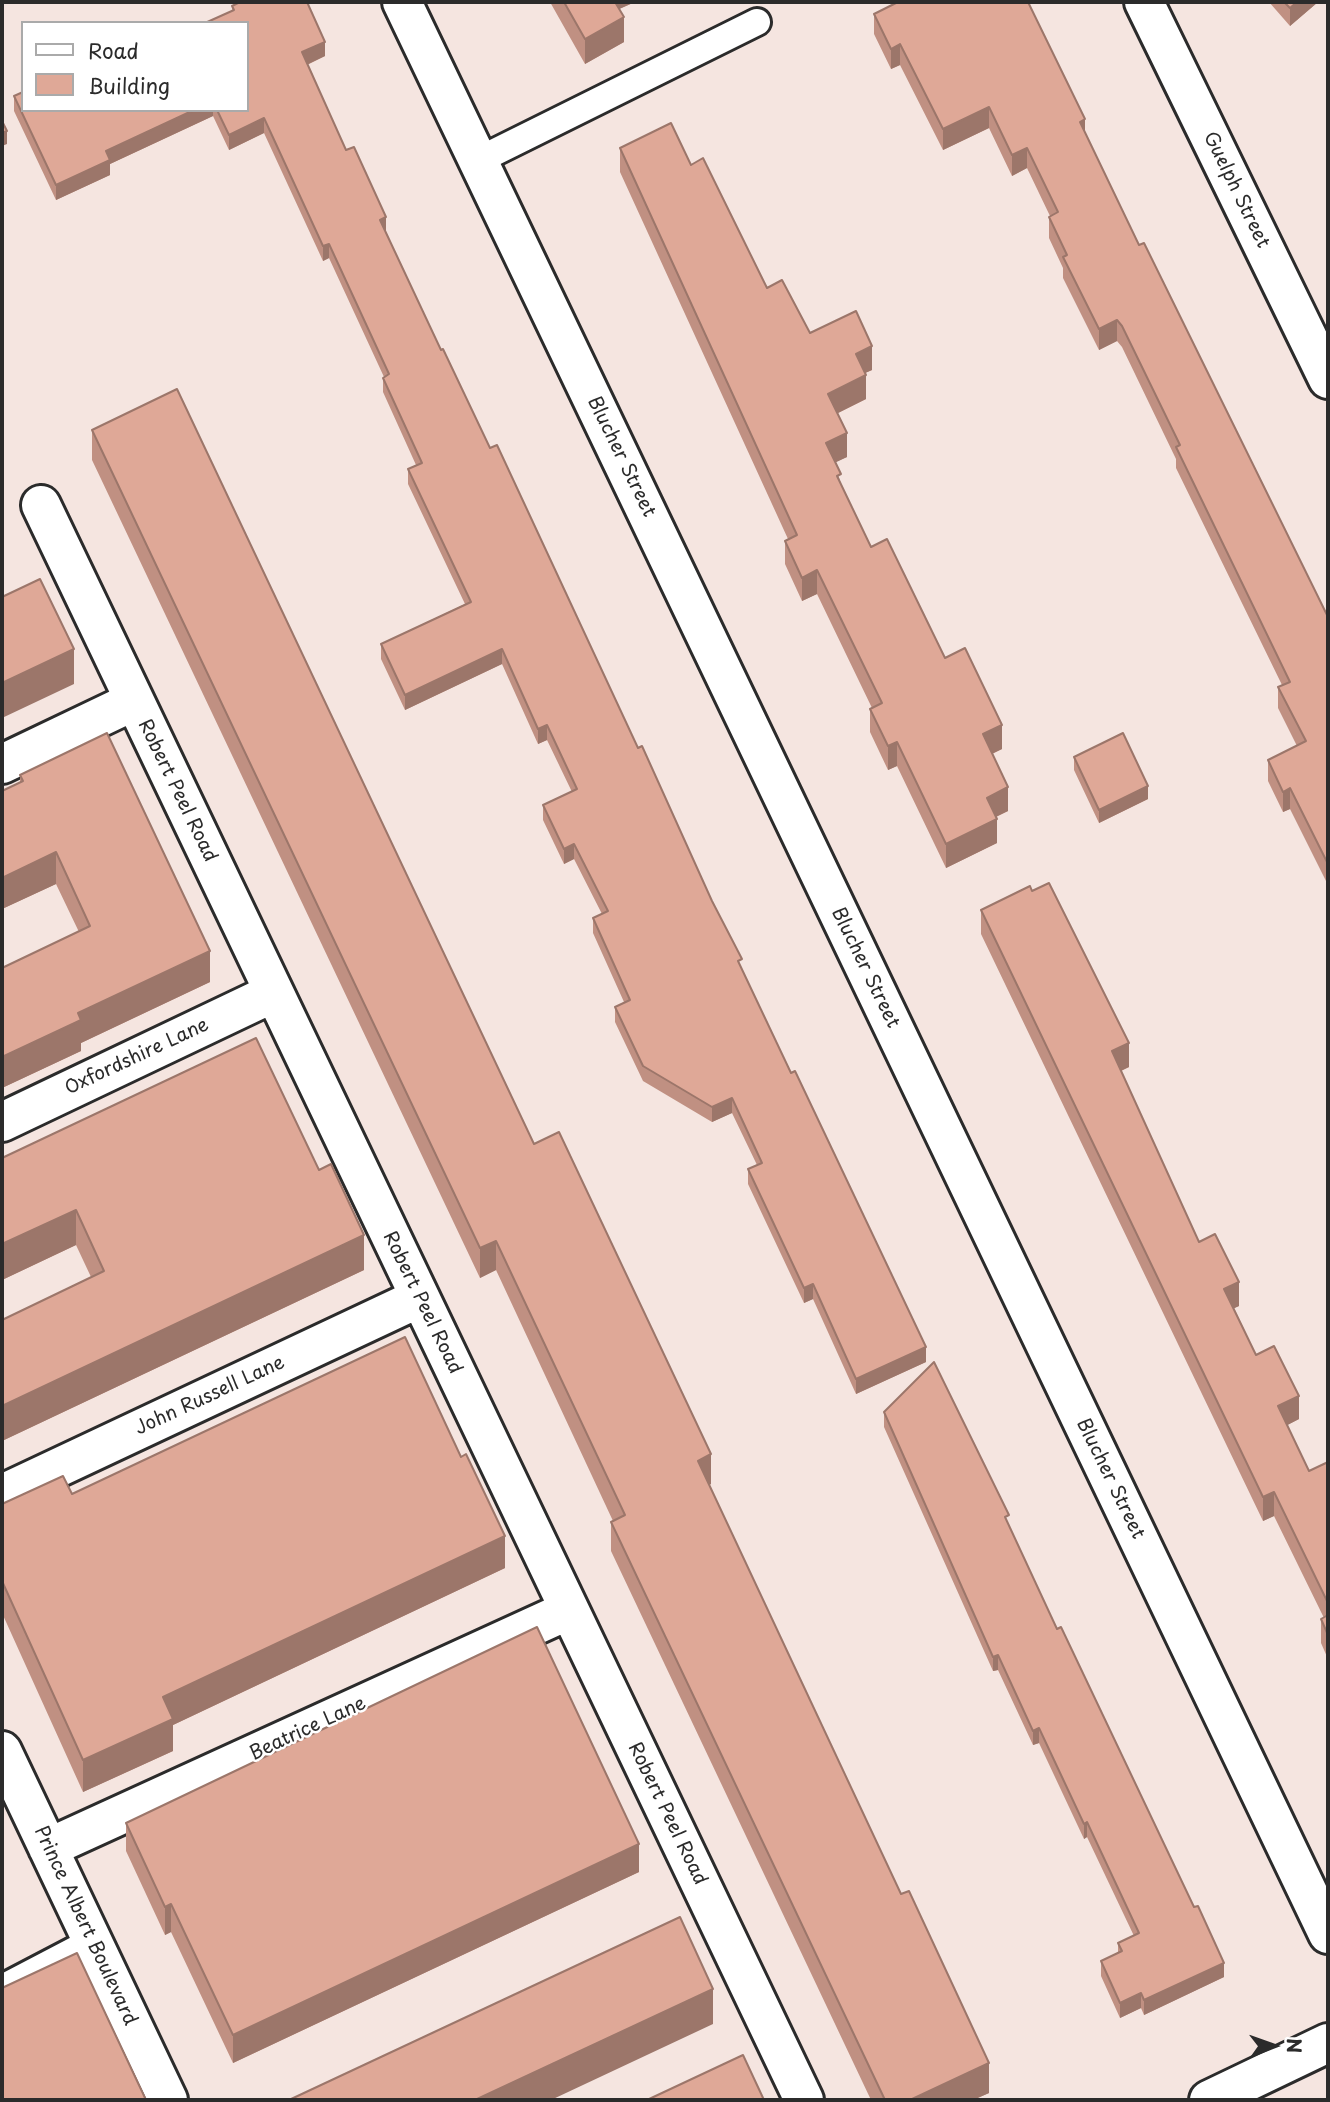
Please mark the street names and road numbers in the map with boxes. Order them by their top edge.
street label: Guelph Street [1198,128,1274,252]
street label: Blucher Street [582,393,660,521]
street label: Robert Peel Road [133,716,221,866]
street label: Blucher Street [826,904,904,1032]
street label: Oxfordshire Lane [61,1014,213,1100]
street label: Robert Peel Road [378,1228,466,1378]
street label: John Russell Lane [132,1351,288,1441]
street label: Blucher Street [1071,1415,1149,1543]
street label: Beatrice Lane [246,1692,370,1766]
street label: Robert Peel Road [623,1739,711,1889]
street label: Prince Albert Boulevard [29,1823,141,2029]

